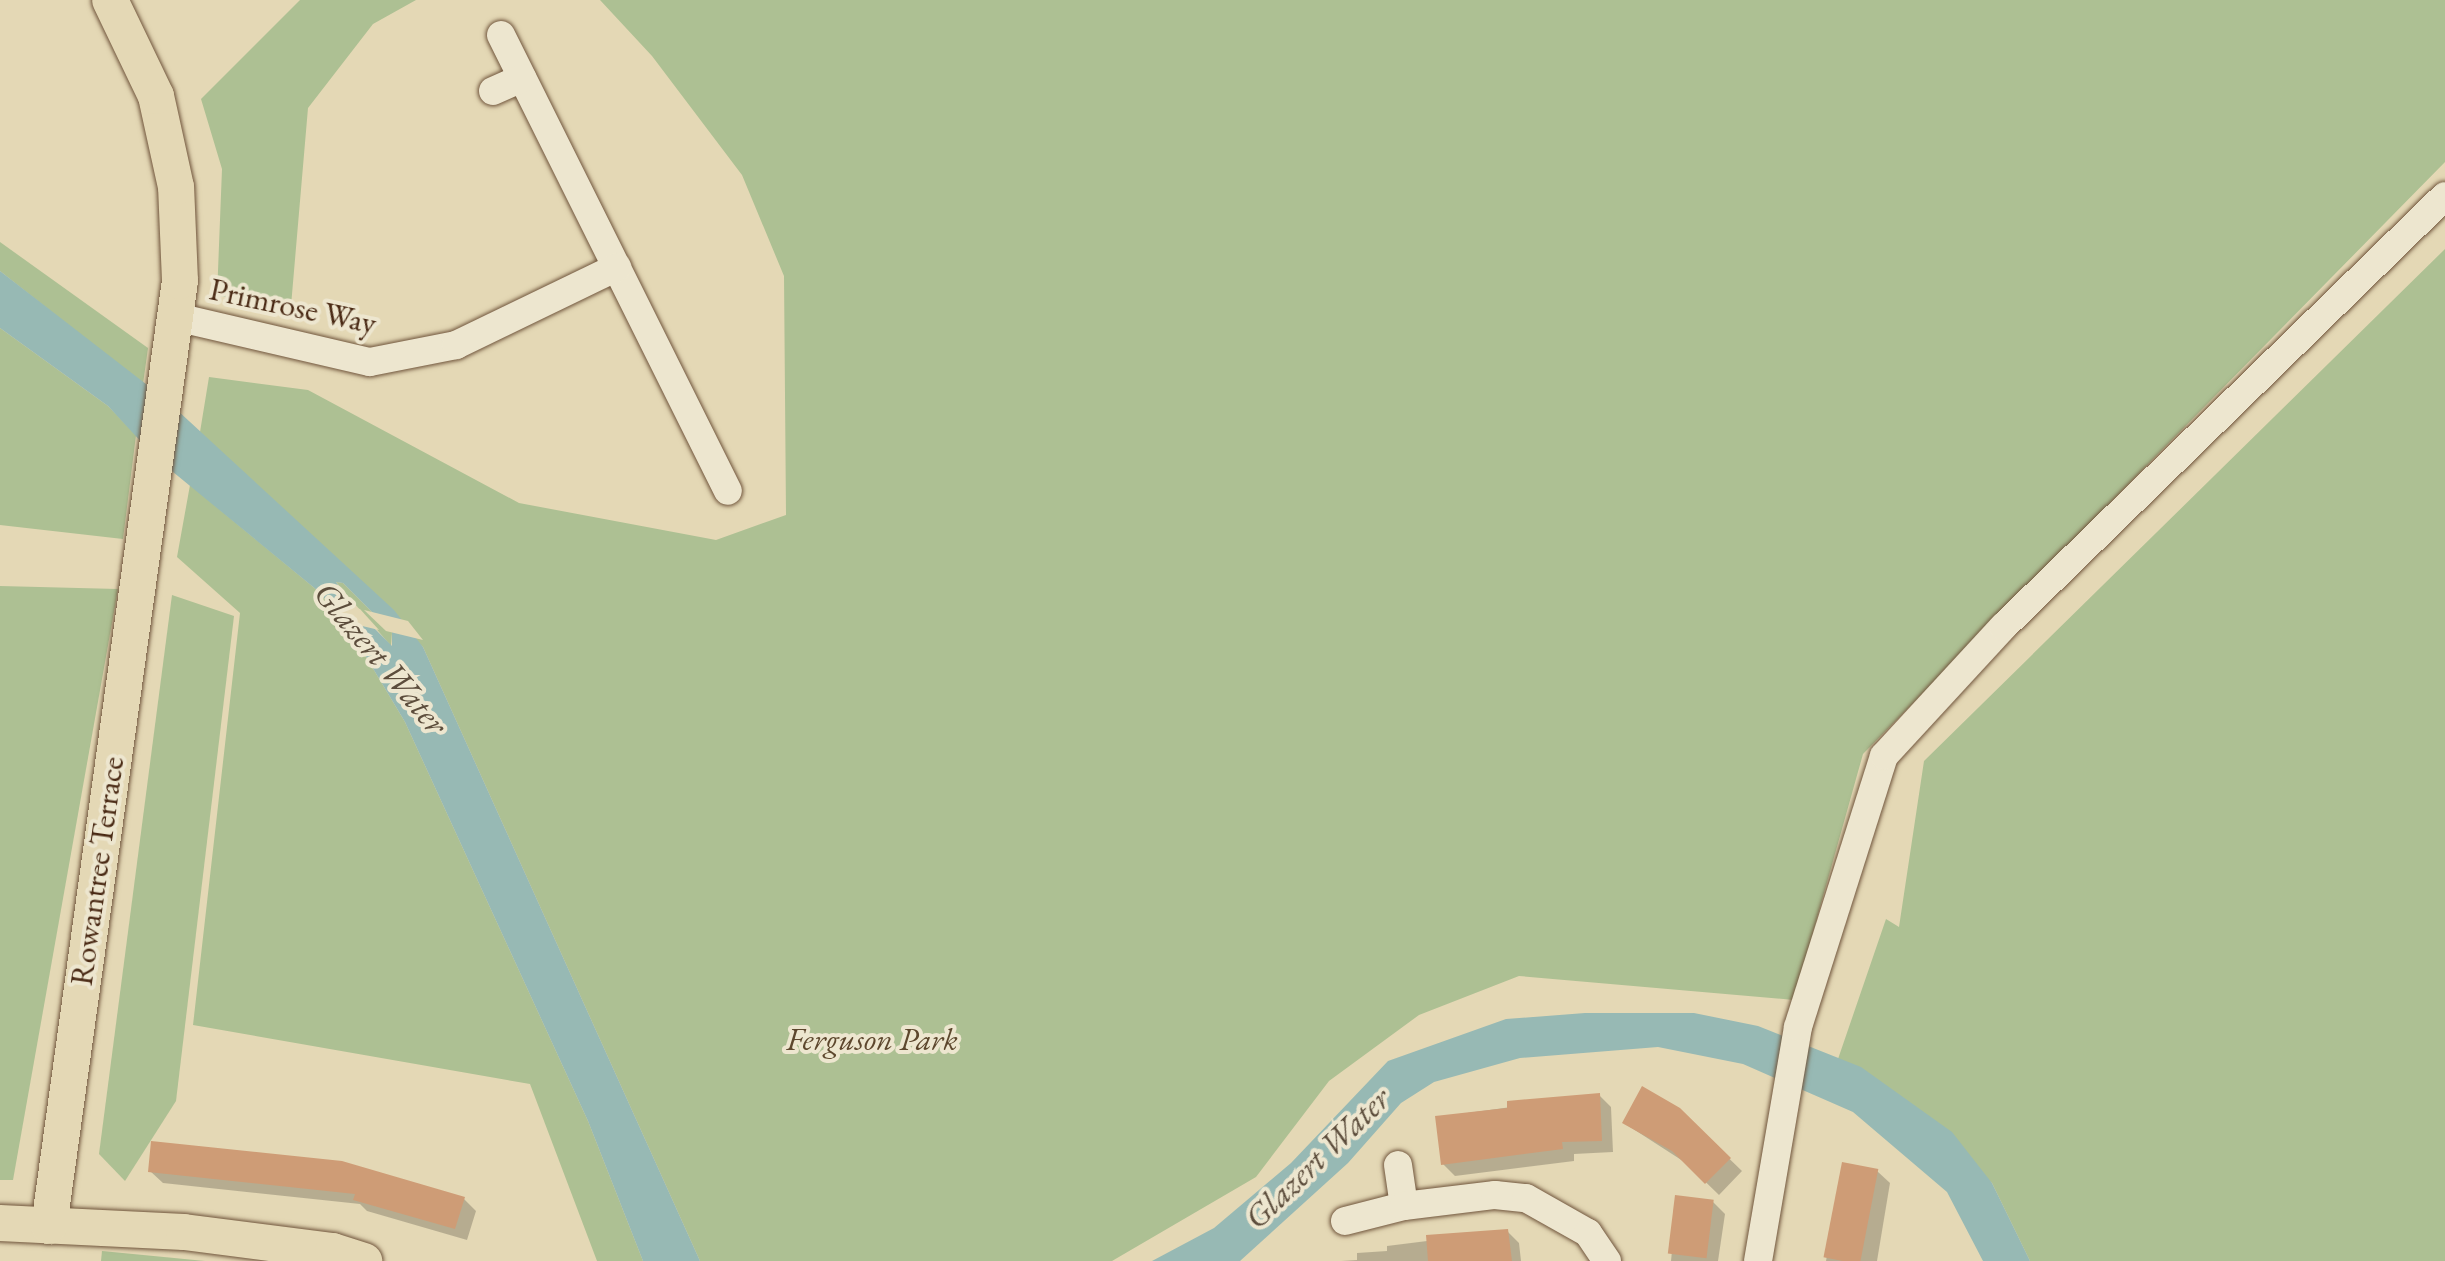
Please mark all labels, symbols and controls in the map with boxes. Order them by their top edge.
street label: Primrose Way [206,270,380,342]
water label: Glazert Water [305,573,457,743]
street label: Rowantree Terrace [62,754,132,988]
park label: Ferguson Park [786,1020,958,1058]
water label: Glazert Water [1236,1078,1398,1238]

